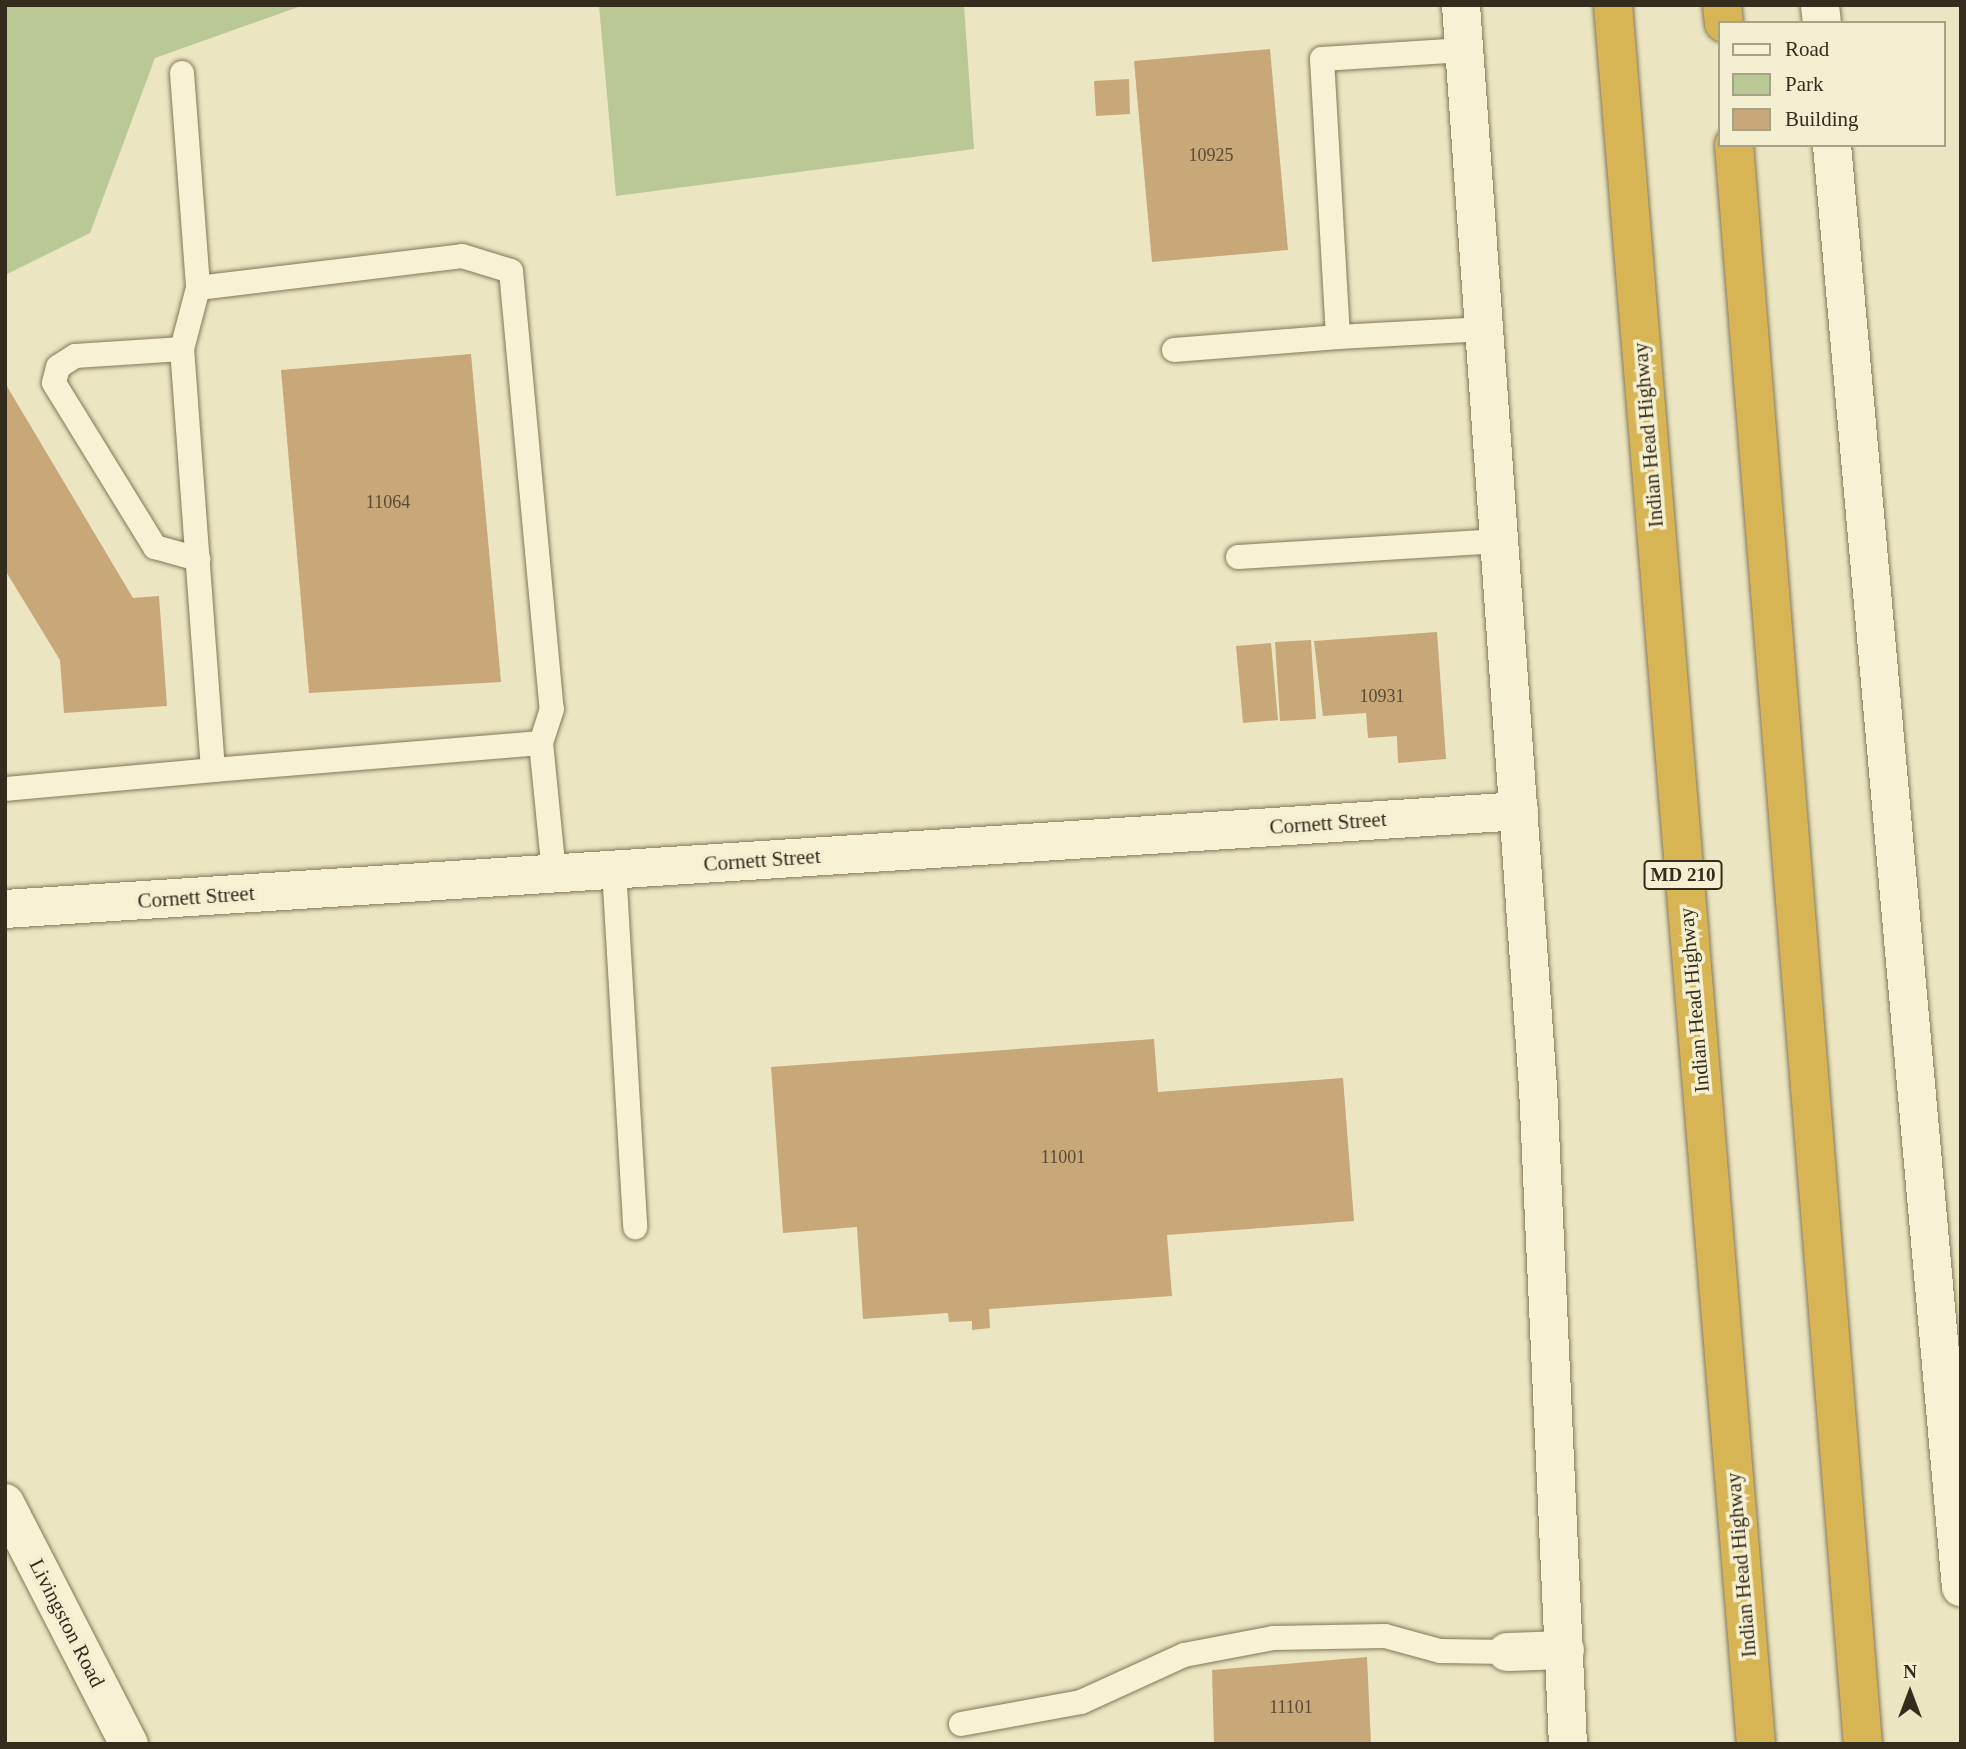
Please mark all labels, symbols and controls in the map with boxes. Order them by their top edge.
legend [1717,21,1945,147]
text: Road [1785,37,1829,61]
text: Park [1785,72,1824,96]
text: Building [1785,107,1859,131]
house number: 10925 [1188,144,1234,166]
street label: Indian Head Highway [1627,342,1669,528]
house number: 11064 [366,491,410,513]
house number: 10931 [1359,685,1404,707]
street label: Cornett Street [1269,806,1387,840]
street label: Cornett Street [703,843,821,877]
road number: MD 210 [1643,860,1723,890]
street label: Cornett Street [137,880,255,914]
street label: Indian Head Highway [1673,907,1715,1093]
house number: 11001 [1041,1146,1085,1168]
street label: Indian Head Highway [1720,1472,1762,1658]
street label: Livingston Road [24,1555,110,1691]
north arrow [1875,1658,1945,1728]
text: N [1903,1661,1917,1682]
house number: 11101 [1269,1696,1313,1718]

